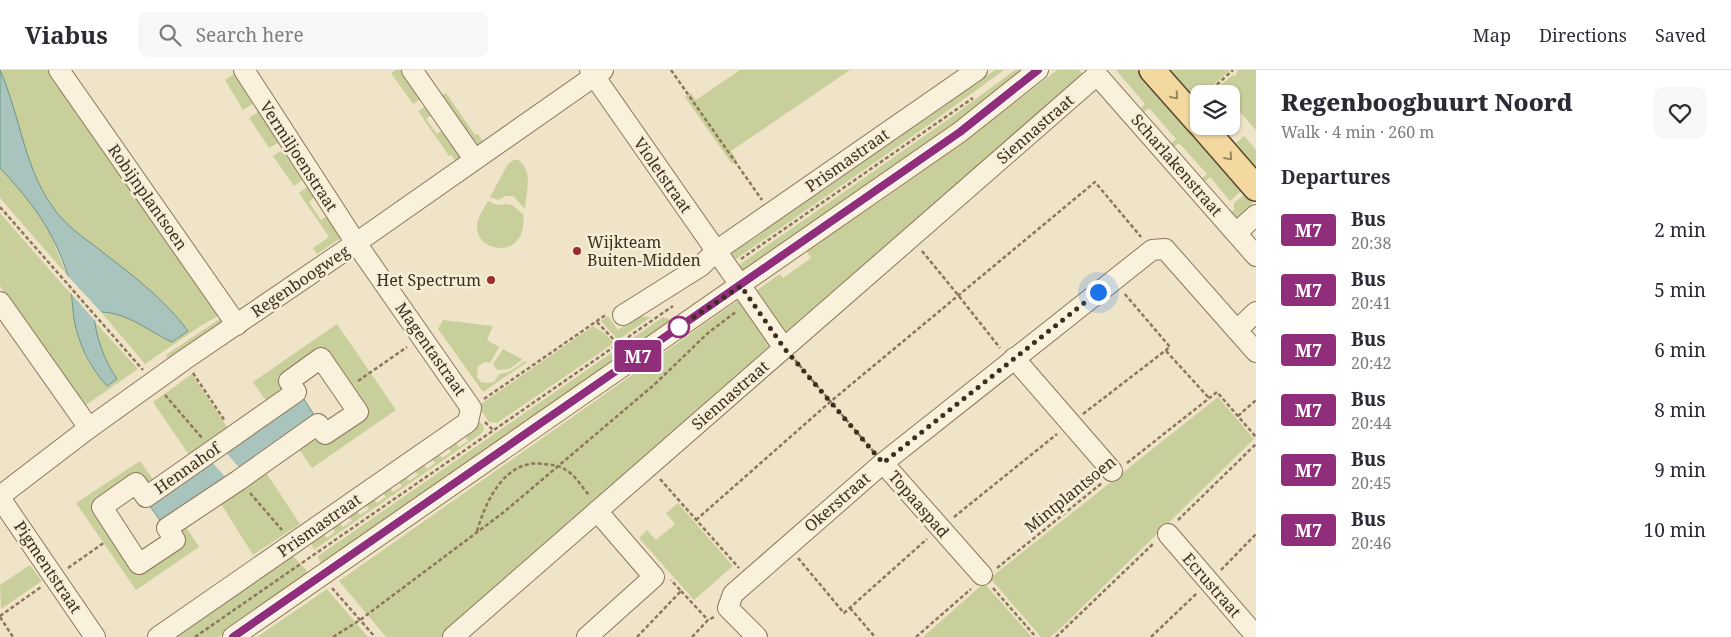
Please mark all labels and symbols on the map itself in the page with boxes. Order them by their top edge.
street label: Siennastraat [992,89,1079,169]
one-way arrow [1170,91,1179,100]
street label: Vermiljoenstraat [255,96,343,216]
street label: Scharlakenstraat [1126,109,1228,221]
street label: Prismastraat [801,123,893,197]
street label: Violetstraat [629,133,697,218]
street label: Robijnplantsoen [103,140,193,254]
one-way arrow [1223,152,1232,161]
place label: Wijkteam Buiten-Midden [587,231,701,271]
street label: Regenboogweg [246,240,354,322]
marker: Wijkteam Buiten-Midden [571,245,583,257]
place label: Het Spectrum [377,269,481,291]
marker: Het Spectrum [485,274,497,286]
your location [1086,280,1111,305]
street label: Magentastraat [390,298,472,401]
unlabelled marker [668,316,690,338]
line badge: M7 [616,340,660,372]
street label: Siennastraat [687,355,774,435]
street label: Hennahof [149,436,226,499]
street label: Mintplantsoen [1020,450,1120,538]
street label: Topaaspad [884,466,954,542]
street label: Okerstraat [799,467,875,537]
street label: Prismastraat [273,488,365,562]
street label: Pigmentstraat [9,517,87,618]
street label: Ecrustraat [1178,548,1247,622]

